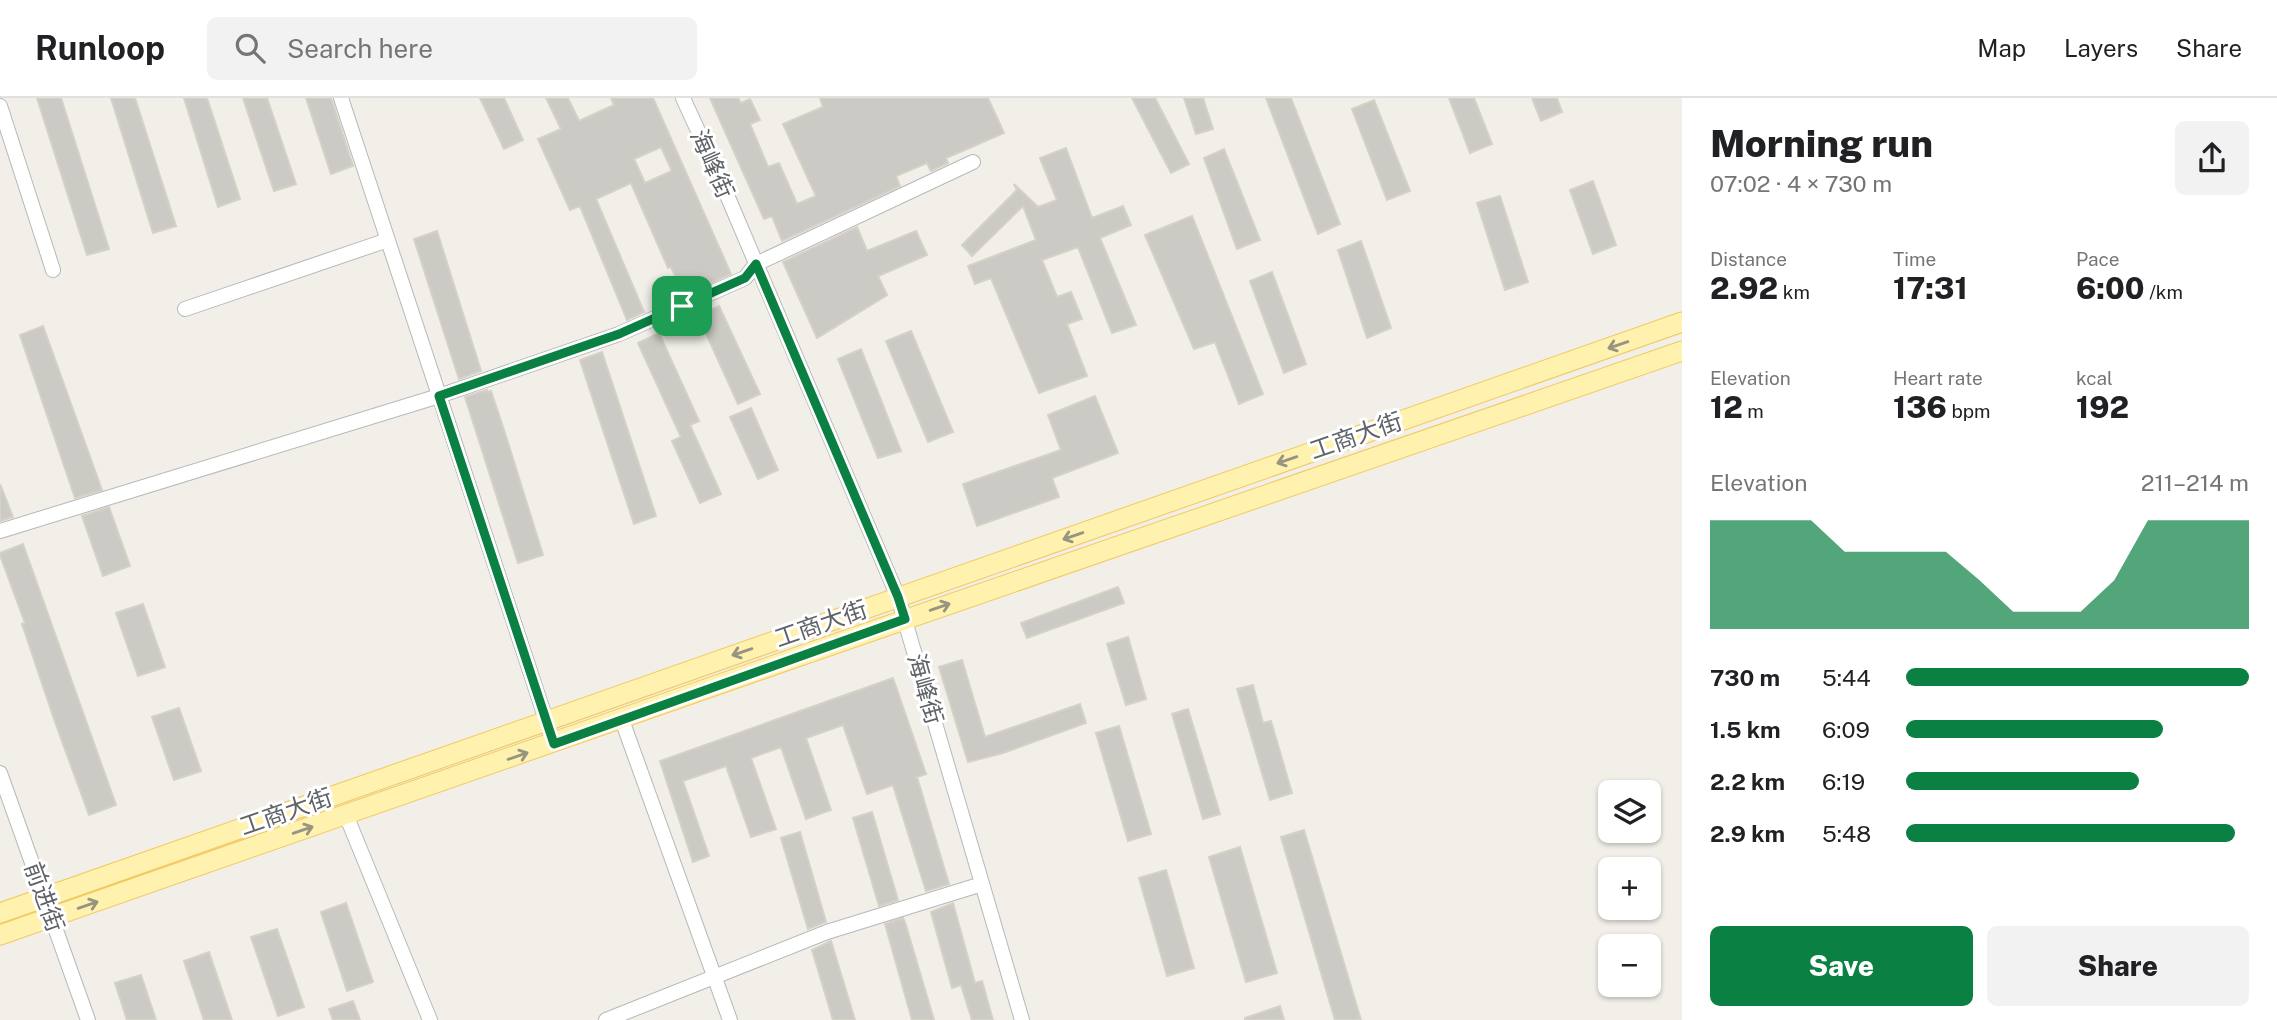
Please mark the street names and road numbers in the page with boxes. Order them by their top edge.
street label: 海峰街 [685,125,740,202]
street label: 工商大街 [1306,406,1406,464]
street label: 工商大街 [771,594,871,652]
street label: 海峰街 [903,650,949,727]
street label: 工商大街 [236,782,336,840]
street label: 前进街 [19,858,70,935]

